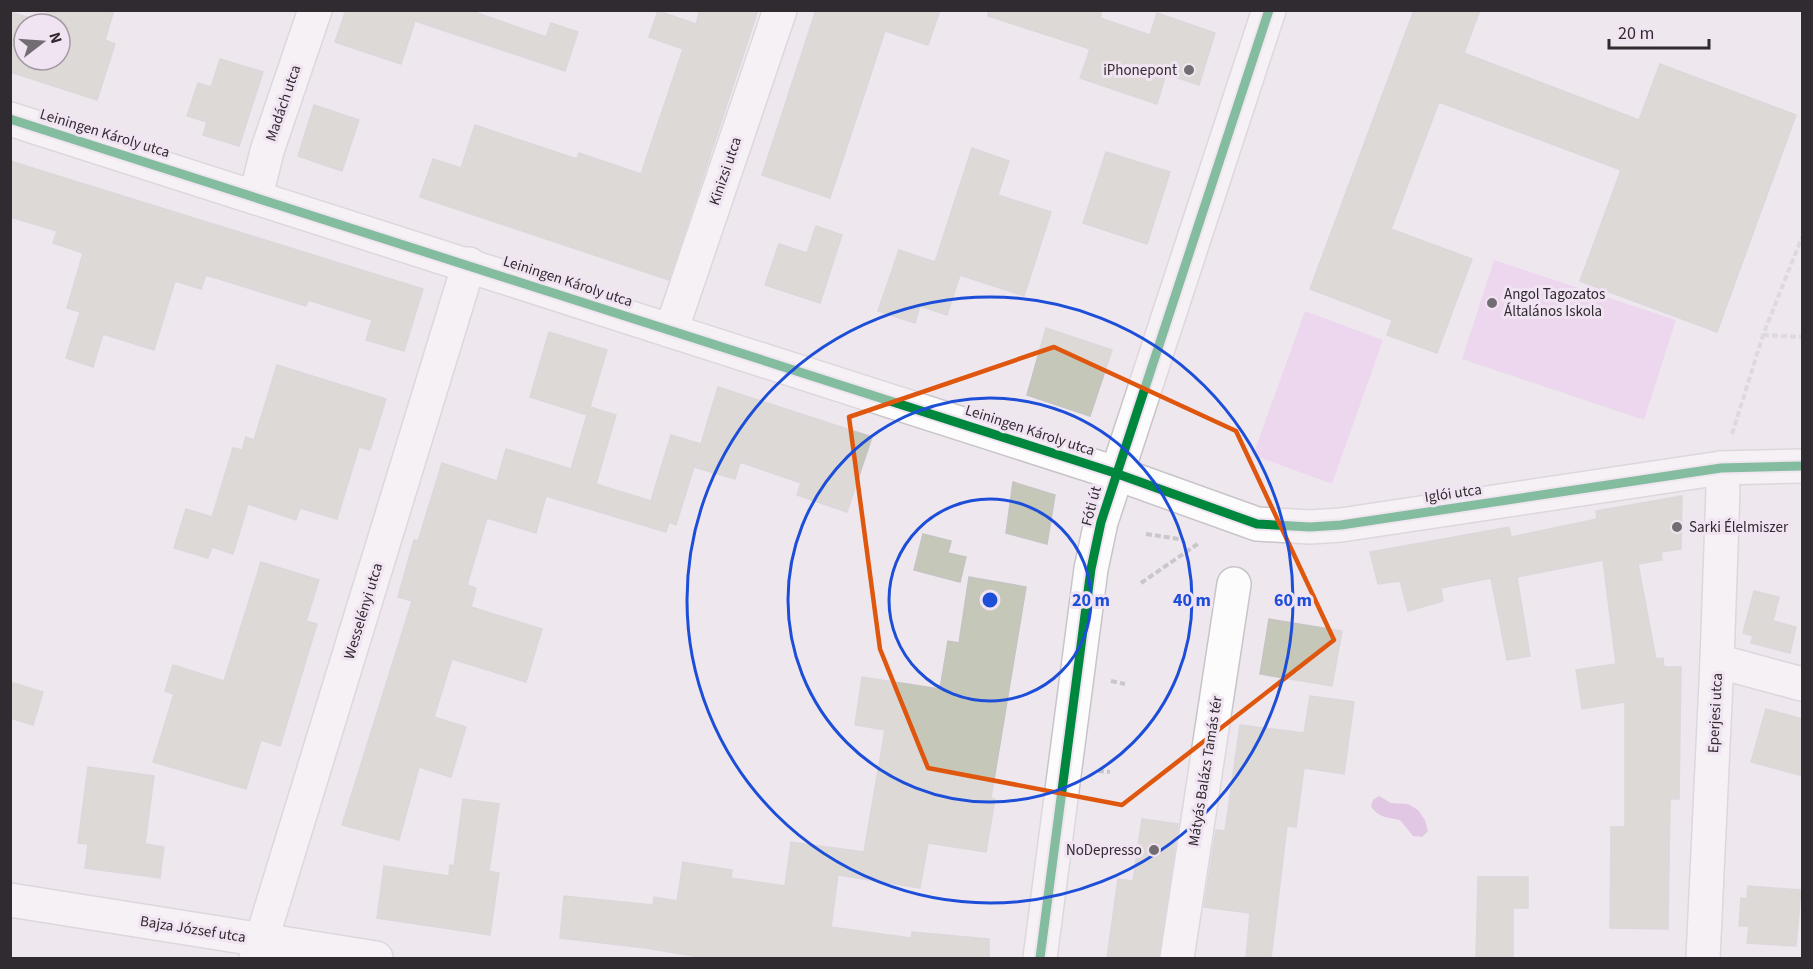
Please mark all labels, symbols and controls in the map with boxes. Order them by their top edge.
north arrow [12,12,72,72]
scale bar [1609,12,1710,50]
text: 20 m [1618,21,1654,46]
text: N [43,30,67,46]
place label: iPhonepont [1103,60,1177,81]
street label: Madách utca [261,62,306,144]
marker: iPhonepont [1182,63,1196,77]
street label: Leiningen Károly utca [37,104,172,163]
street label: Kinizsi utca [704,134,747,208]
street label: Leiningen Károly utca [500,251,635,312]
place label: Angol Tagozatos Általános Iskola [1504,284,1605,322]
marker: Angol Tagozatos Általános Iskola [1485,296,1499,310]
street label: Leiningen Károly utca [962,400,1097,461]
street label: Iglói utca [1423,479,1483,508]
street label: Fóti út [1076,484,1107,528]
place label: Sarki Élelmiszer [1689,517,1789,538]
marker: Sarki Élelmiszer [1670,520,1684,534]
street label: Wesselényi utca [339,560,388,662]
text: 20 m [1072,588,1110,613]
text: 40 m [1173,588,1211,613]
text: 60 m [1274,588,1312,613]
centre of rings [980,590,1000,610]
street label: Eperjesi utca [1703,672,1728,754]
street label: Mátyás Balázs Tamás tér [1183,694,1228,848]
place label: NoDepresso [1066,840,1142,861]
marker: NoDepresso [1147,843,1161,857]
street label: Bajza József utca [139,911,247,948]

